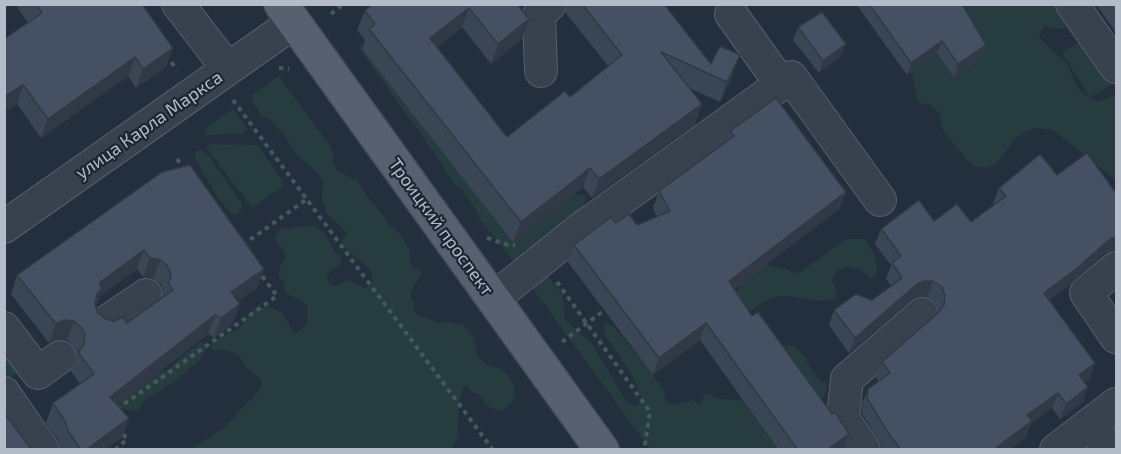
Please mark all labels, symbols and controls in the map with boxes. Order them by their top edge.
street label: улица Карла Маркса [71,66,227,184]
street label: Троицкий проспект [384,154,498,300]

